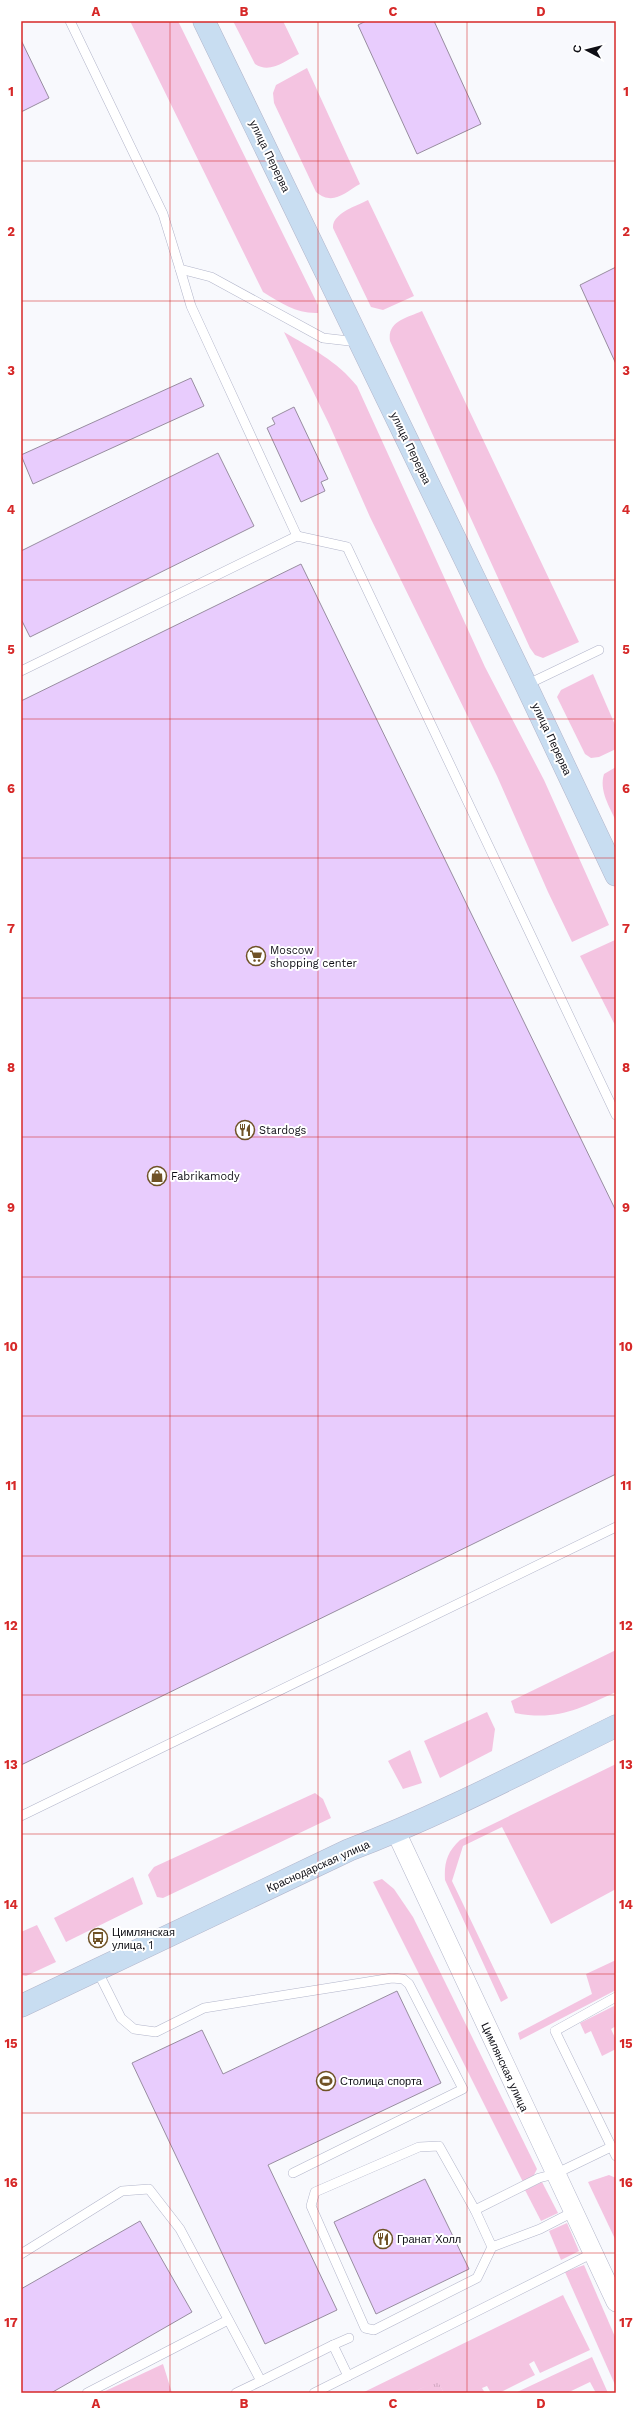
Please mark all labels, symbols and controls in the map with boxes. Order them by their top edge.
text: A [92,4,101,19]
text: B [240,4,249,19]
text: C [389,4,398,19]
text: D [536,4,546,19]
north arrow [567,30,607,70]
text: С [571,44,585,54]
text: 1 [8,84,14,99]
text: 1 [623,84,629,99]
street label: улица Перерва [247,118,293,195]
text: 2 [7,224,15,239]
text: 2 [622,224,630,239]
text: 3 [7,363,15,378]
text: 3 [622,363,630,378]
street label: улица Перерва [388,410,434,487]
text: 4 [7,502,16,517]
text: 4 [622,502,631,517]
text: 5 [7,642,15,657]
text: 5 [622,642,630,657]
street label: улица Перерва [529,701,574,778]
text: 6 [7,781,15,796]
text: 6 [622,781,630,796]
text: 7 [7,921,15,936]
text: 7 [622,921,630,936]
place label: Moscow shopping center [270,944,358,970]
supermarket icon: Moscow shopping center [245,945,267,967]
text: 8 [7,1060,15,1075]
text: 8 [622,1060,630,1075]
restaurant icon: Stardogs [234,1119,256,1141]
place label: Stardogs [259,1124,307,1137]
shop icon: Fabrikamody [146,1165,168,1187]
place label: Fabrikamody [171,1170,240,1183]
text: 9 [7,1200,15,1215]
text: 9 [622,1200,630,1215]
text: 10 [4,1339,18,1354]
text: 10 [619,1339,633,1354]
text: 11 [5,1478,17,1493]
text: 11 [620,1478,632,1493]
text: 12 [4,1618,18,1633]
text: 12 [619,1618,633,1633]
text: 13 [4,1757,18,1772]
text: 13 [619,1757,633,1772]
street label: Краснодарская улица [265,1838,373,1895]
text: 14 [4,1897,19,1912]
text: 14 [619,1897,634,1912]
place label: Цимлянская улица, 1 [112,1926,175,1952]
bus stop icon: Цимлянская улица, 1 [87,1927,109,1949]
street label: Цимлянская улица [478,2021,531,2115]
text: 15 [4,2036,18,2051]
text: 15 [619,2036,633,2051]
sports icon: Столица спорта [315,2070,337,2092]
place label: Столица спорта [340,2075,423,2088]
text: 16 [4,2175,18,2190]
text: 16 [619,2175,633,2190]
restaurant icon: Гранат Холл [372,2228,394,2250]
place label: Гранат Холл [397,2233,461,2246]
text: 17 [4,2315,18,2330]
text: 17 [619,2315,633,2330]
text: A [92,2396,101,2411]
text: B [240,2396,249,2411]
text: C [389,2396,398,2411]
text: D [536,2396,546,2411]

